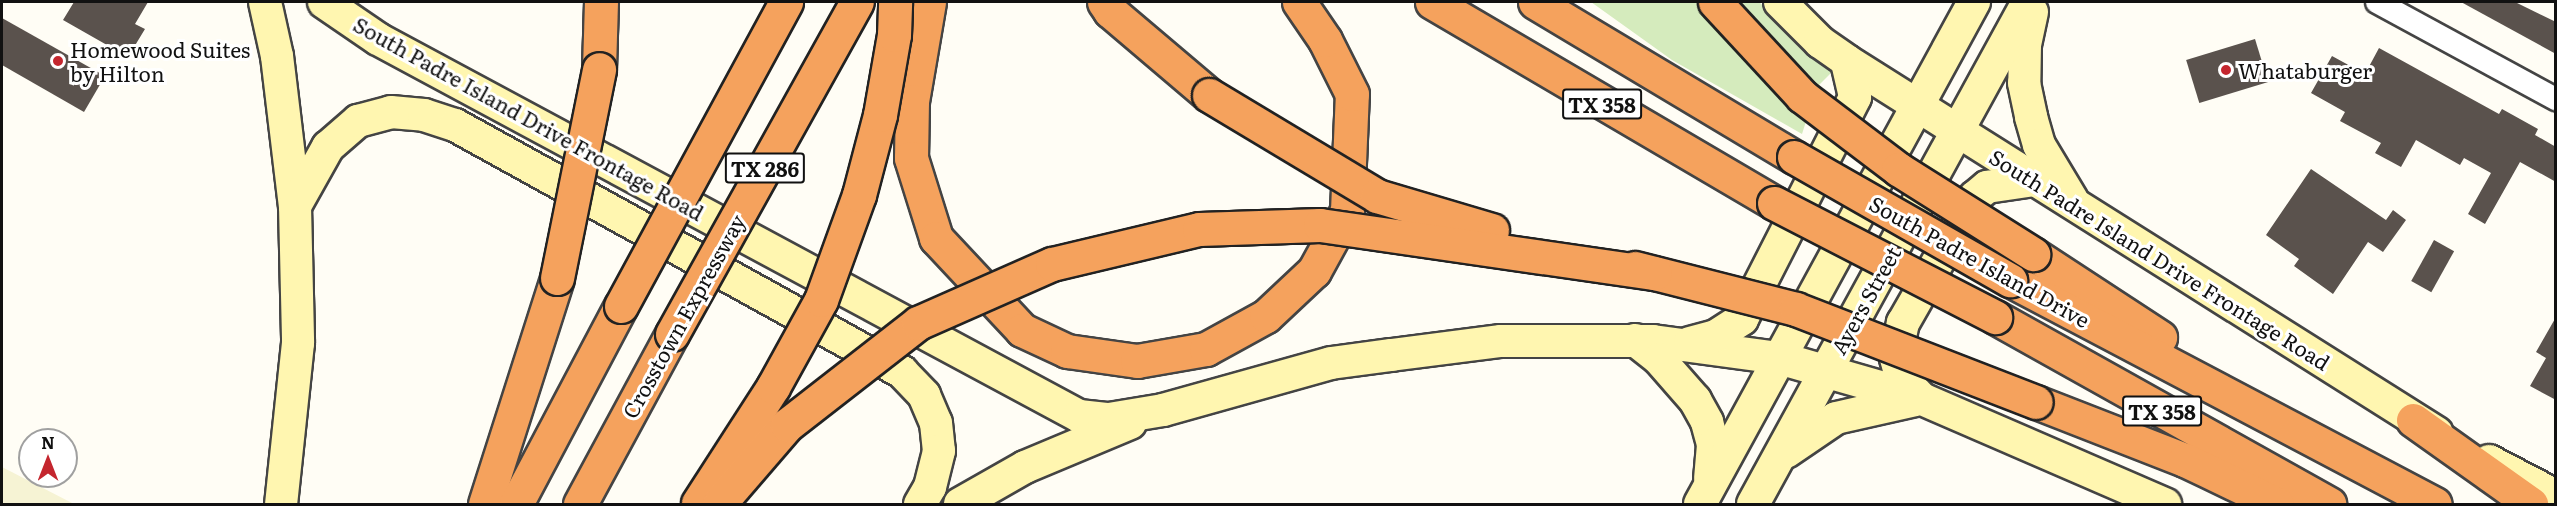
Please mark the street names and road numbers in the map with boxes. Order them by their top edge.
street label: South Padre Island Drive Frontage Road [350,11,708,225]
road number: TX 358 [1562,87,1642,121]
street label: South Padre Island Drive Frontage Road [1985,143,2335,375]
road number: TX 286 [724,151,806,185]
street label: South Padre Island Drive [1866,190,2094,332]
street label: Crosstown Expressway [616,210,750,422]
street label: Ayers Street [1825,242,1905,358]
road number: TX 358 [2122,394,2202,428]

